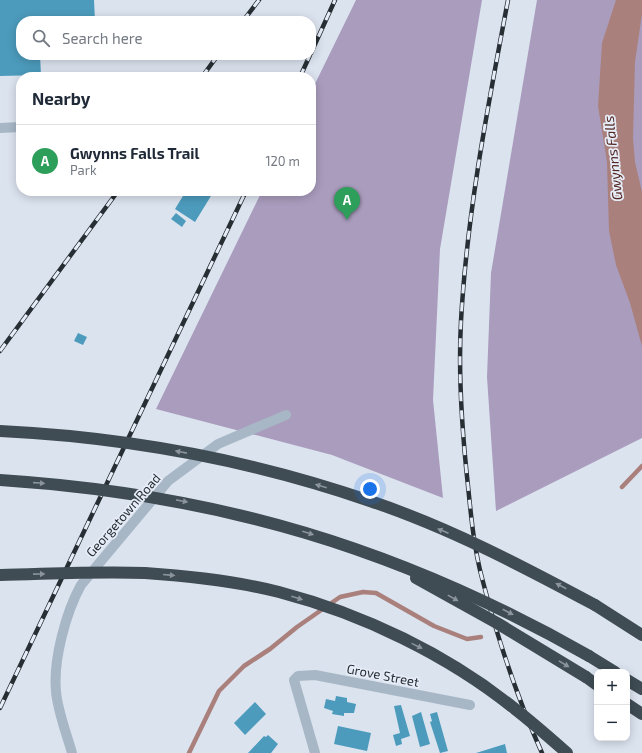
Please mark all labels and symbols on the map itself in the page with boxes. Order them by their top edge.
water label: Gwynns Falls [600,115,625,201]
pin: A [334,187,360,220]
one-way arrow [175,449,188,455]
street label: Georgetown Road [82,470,164,560]
one-way arrow [33,479,45,486]
your location [360,479,380,499]
one-way arrow [315,483,327,489]
one-way arrow [175,499,188,505]
one-way arrow [437,527,449,533]
one-way arrow [302,530,314,536]
one-way arrow [33,571,46,577]
one-way arrow [163,572,175,579]
one-way arrow [555,583,566,590]
one-way arrow [447,594,458,601]
one-way arrow [291,595,303,601]
one-way arrow [502,608,514,615]
one-way arrow [411,643,423,649]
street label: Grove Street [345,660,421,690]
one-way arrow [558,661,570,668]

